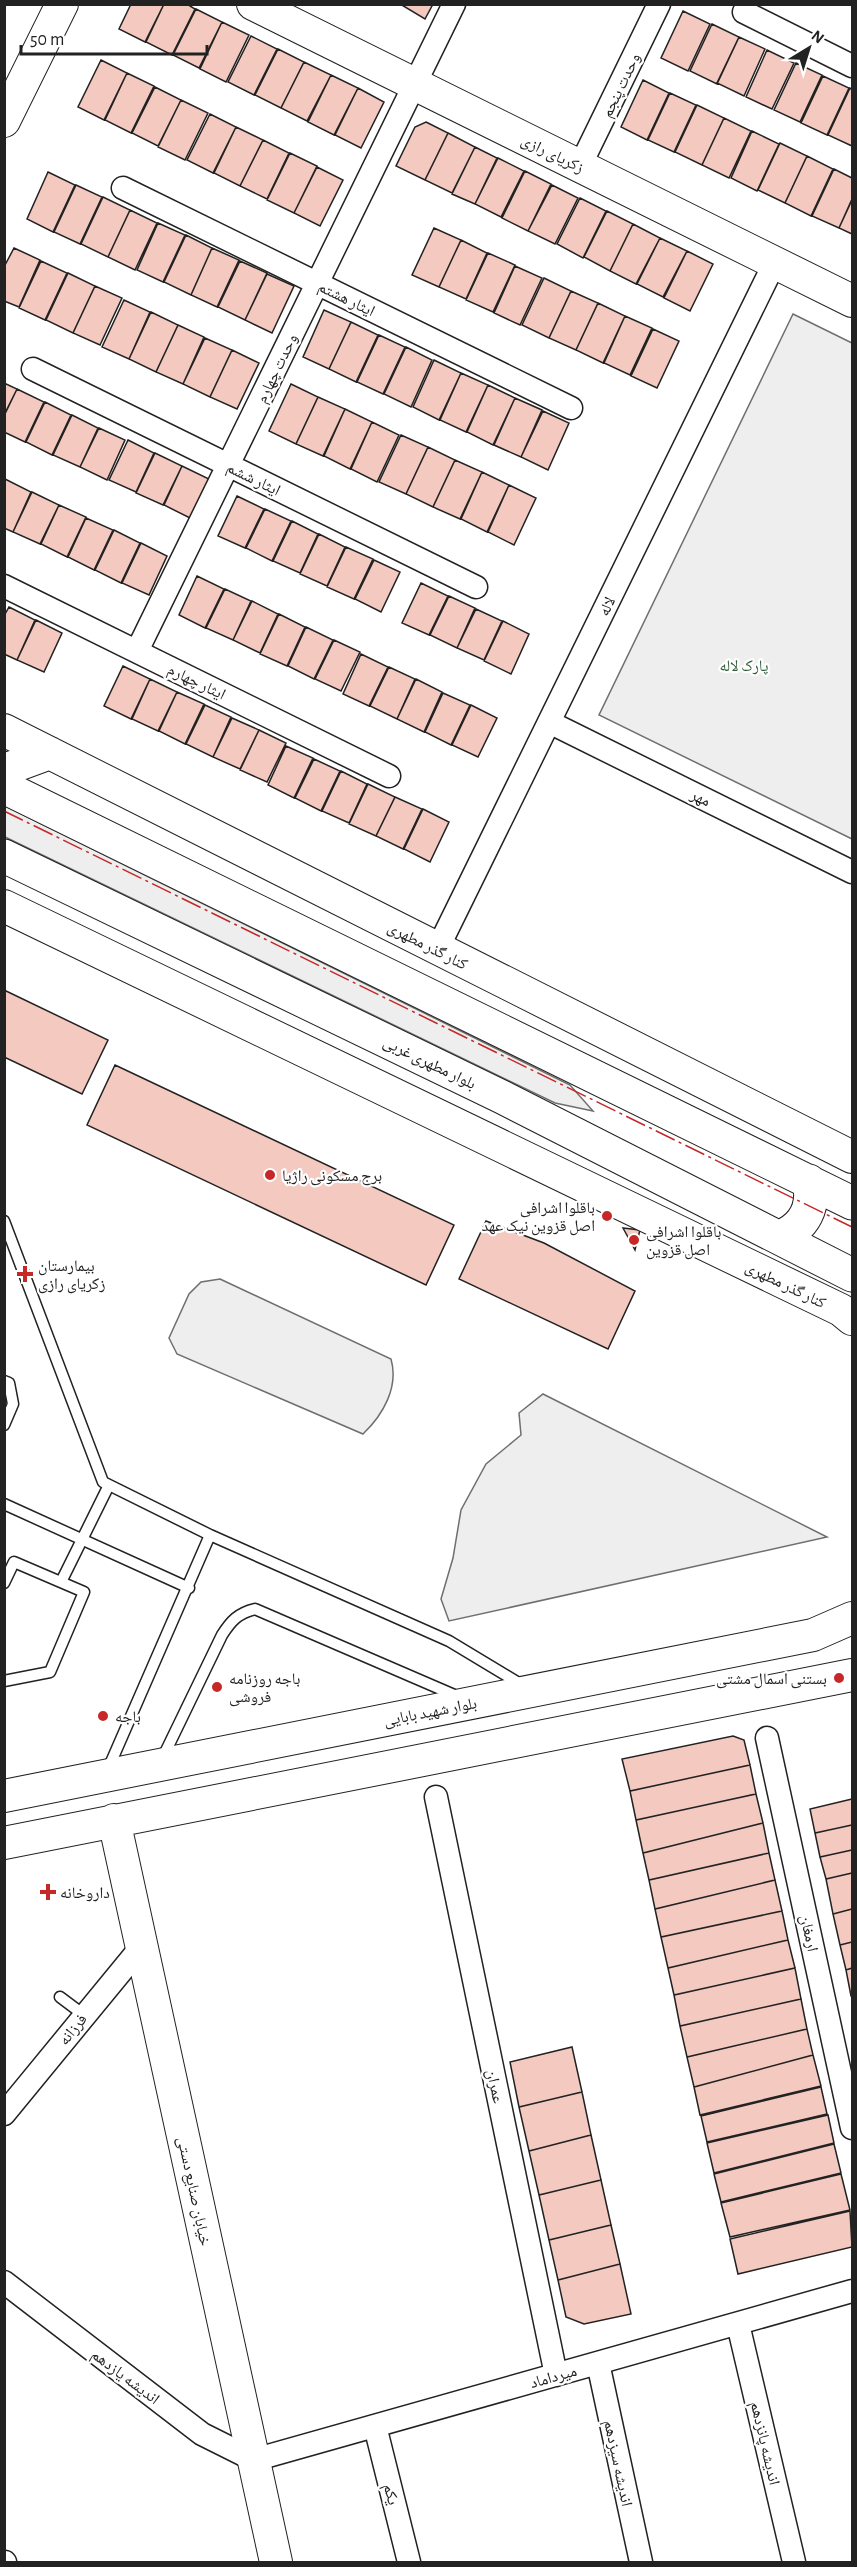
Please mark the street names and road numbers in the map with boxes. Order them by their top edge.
street label: وحدت پنجم [598,51,645,121]
street label: زکریای رازی [518,132,586,178]
street label: ایثار هشتم [315,278,377,321]
street label: وحدت چهارم [253,331,302,406]
street label: ایثار ششم [223,459,283,500]
street label: لاله [596,594,618,618]
street label: ایثار چهارم [164,661,228,705]
street label: مهر [687,786,713,810]
street label: کنار گذر مطهری [384,919,470,975]
street label: بلوار مطهری غربی [380,1034,478,1094]
street label: کنار گذر مطهری [742,1259,828,1313]
street label: بلوار شهید بابایی [382,1695,478,1731]
street label: ارمغان [795,1913,821,1954]
street label: فرزانه [56,2011,91,2049]
street label: عمران [482,2068,506,2105]
street label: خیابان صنایع دستی [173,2135,213,2248]
street label: اندیشه یازدهم [87,2346,162,2409]
street label: میرداماد [528,2363,579,2392]
street label: اندیشه پانزدهم [746,2400,782,2487]
street label: اندیشه سیزدهم [599,2419,635,2508]
street label: یکم [379,2482,401,2507]

